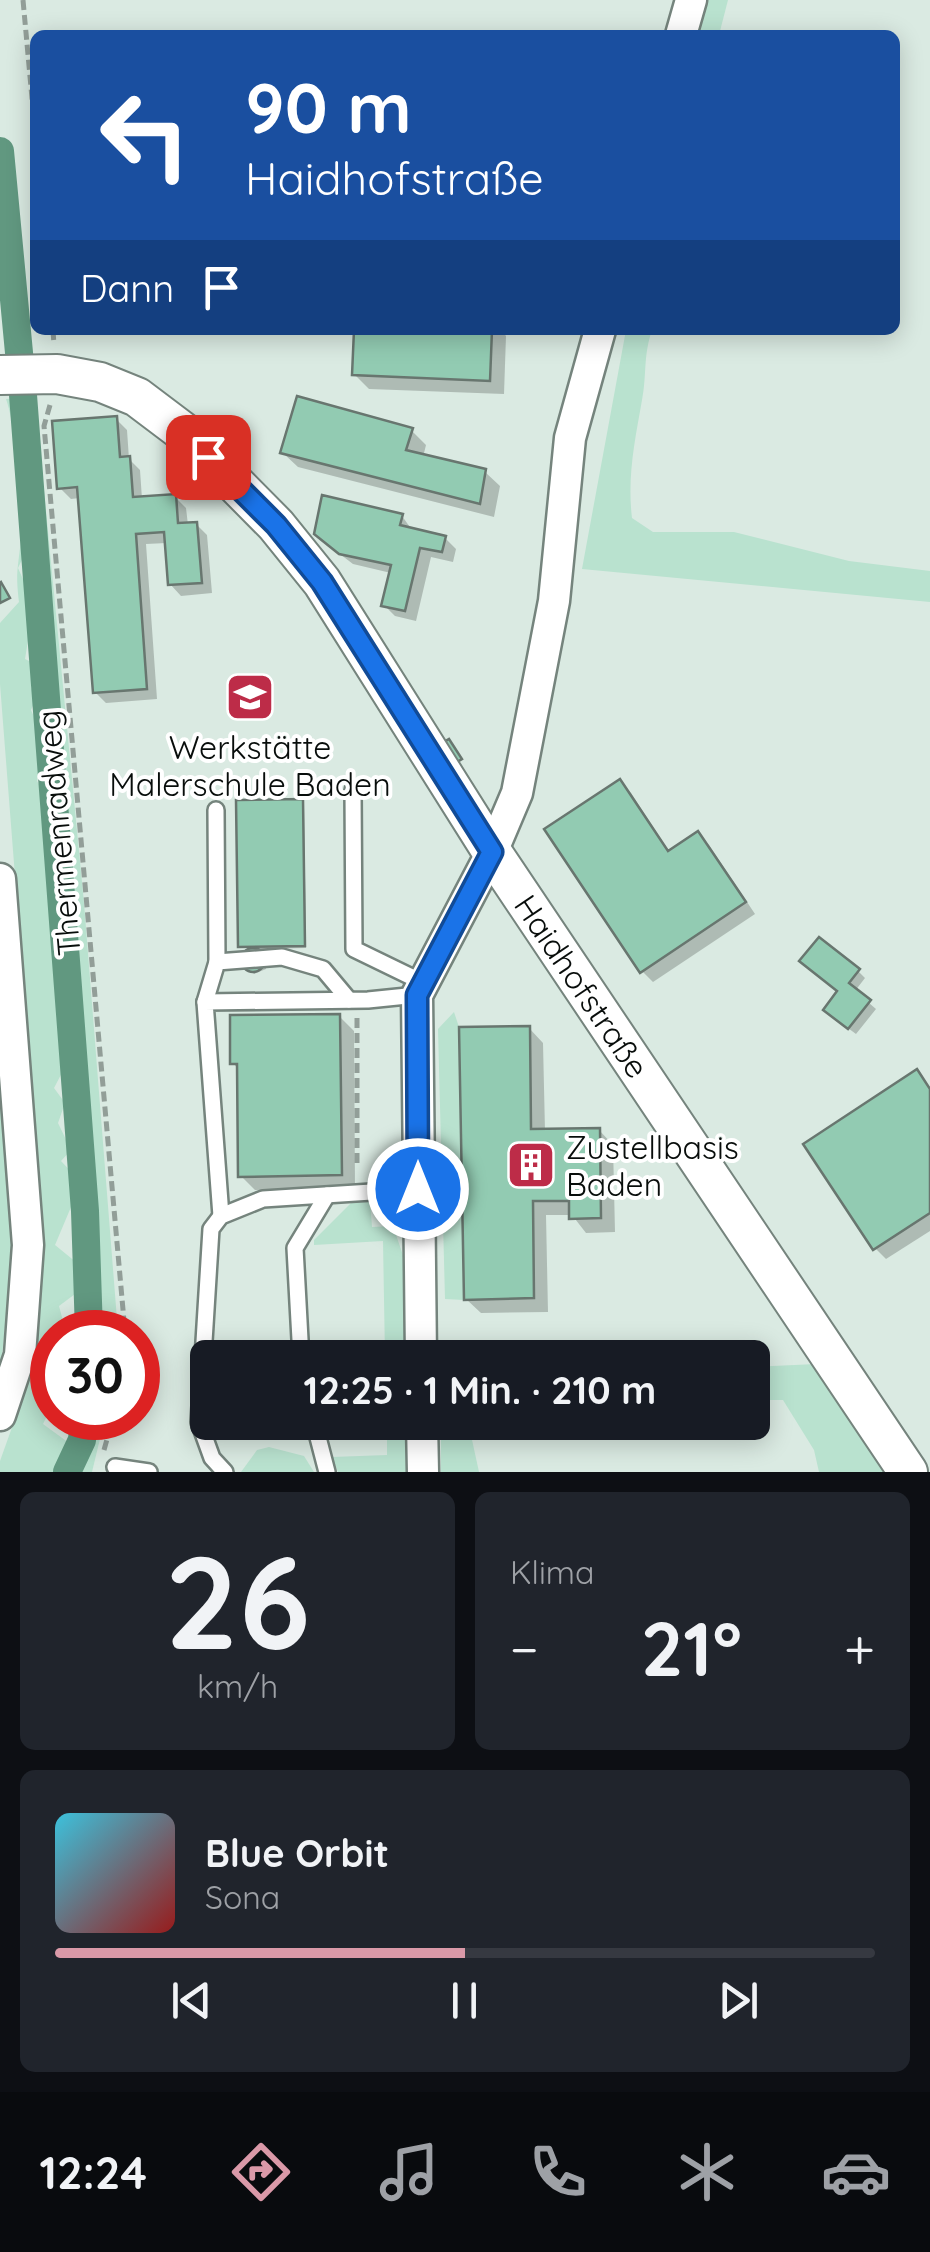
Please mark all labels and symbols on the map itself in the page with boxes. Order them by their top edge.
pin [166,415,251,500]
school or university icon: Werkstätte Malerschule Baden [224,671,276,723]
street label: Thermenradweg [27,709,89,957]
place label: Werkstätte Malerschule Baden [109,727,391,804]
street label: Haidhofstraße [506,887,658,1085]
place label: Zustellbasis Baden [566,1127,739,1204]
position arrow [366,1137,470,1241]
building icon: Zustellbasis Baden [505,1139,557,1191]
speed limit sign: 30 [30,1310,160,1440]

